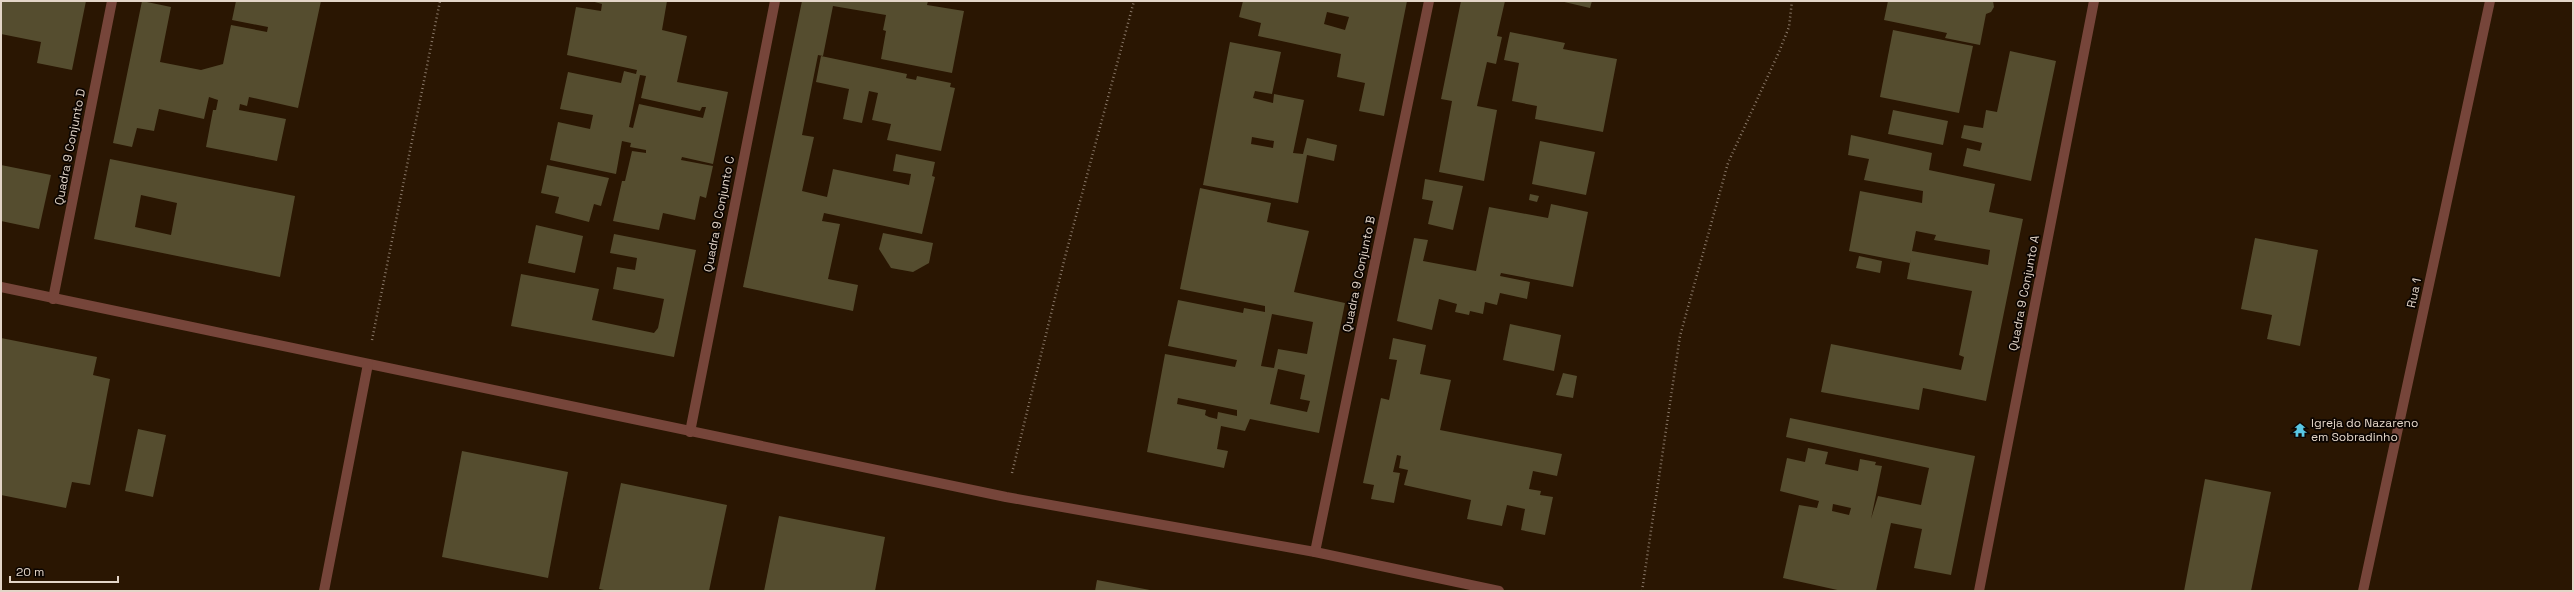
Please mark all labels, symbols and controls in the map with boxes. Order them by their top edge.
street label: Quadra 9 Conjunto D [51,87,89,207]
street label: Quadra 9 Conjunto C [700,154,738,273]
street label: Quadra 9 Conjunto B [1339,214,1379,334]
street label: Quadra 9 Conjunto A [2005,233,2043,352]
street label: Rua 1 [2403,277,2425,309]
place label: Igreja do Nazareno em Sobradinho [2311,415,2418,445]
temple icon: Igreja do Nazareno em Sobradinho [2292,422,2308,438]
scale bar [10,558,118,584]
text: 20 m [16,564,44,580]

